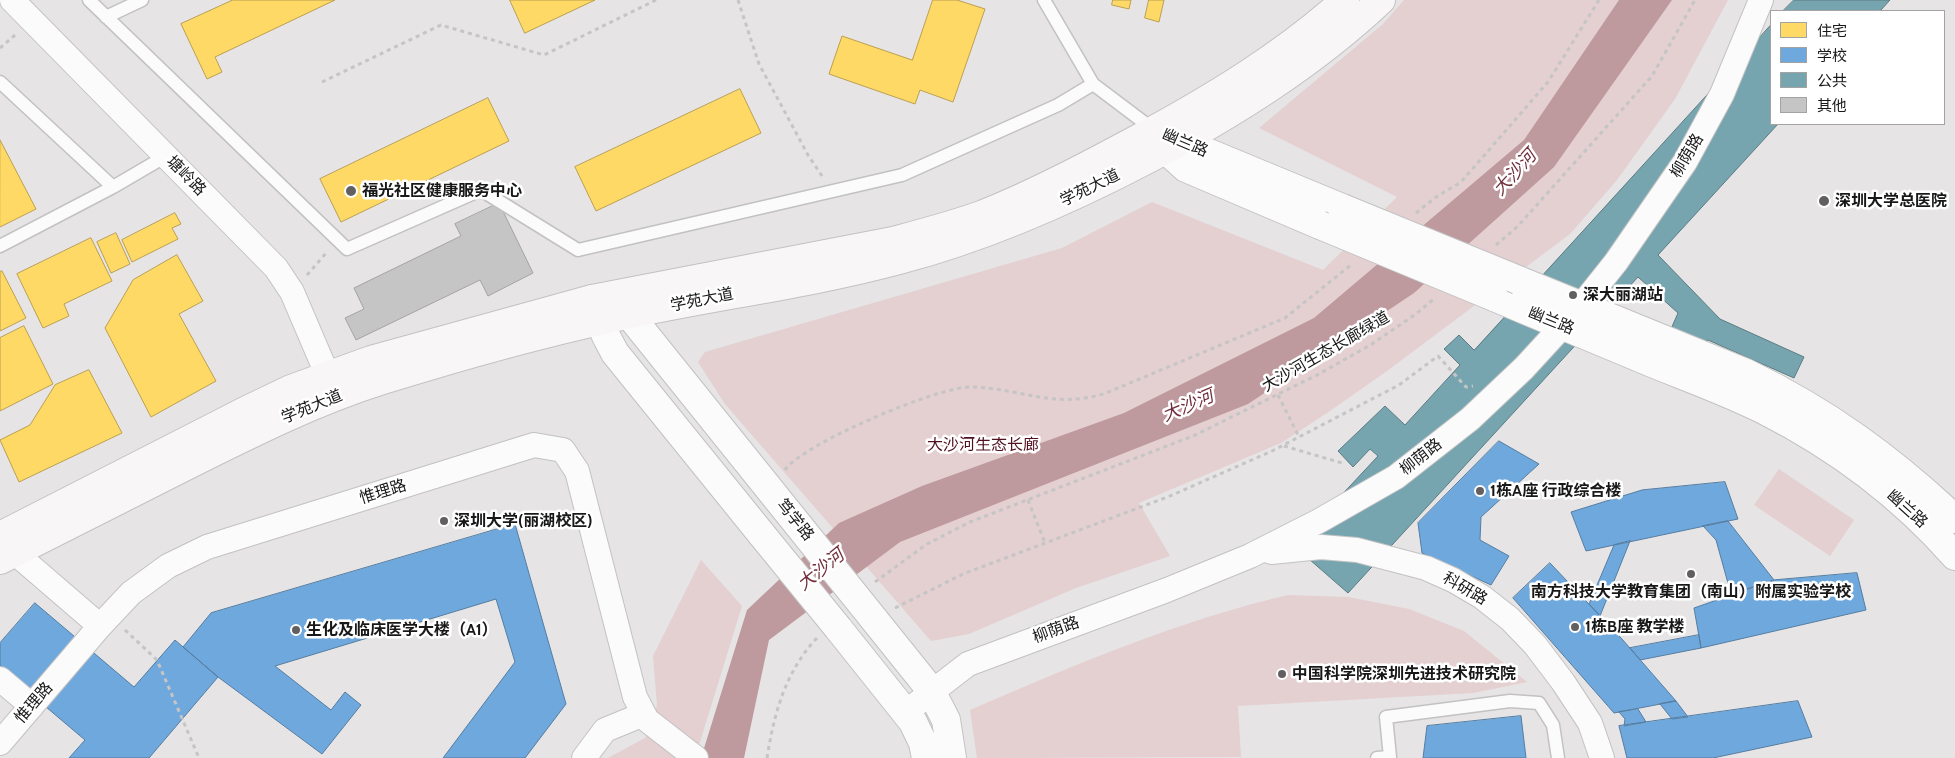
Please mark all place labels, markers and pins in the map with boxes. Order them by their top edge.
place label: 福光社区健康服务中心 [362,181,522,201]
marker: 福光社区健康服务中心 [344,184,358,198]
place label: 深圳大学总医院 [1835,191,1947,211]
marker: 深圳大学总医院 [1817,194,1831,208]
place label: 深大丽湖站 [1583,285,1663,305]
marker: 深大丽湖站 [1567,289,1579,301]
place label: 1栋A座 行政综合楼 [1490,481,1622,501]
marker: 1栋A座 行政综合楼 [1474,485,1486,497]
place label: 深圳大学(丽湖校区) [454,511,592,531]
marker: 深圳大学(丽湖校区) [438,515,450,527]
marker: 南方科技大学教育集团（南山）附属实验学校 [1685,568,1697,580]
place label: 南方科技大学教育集团（南山）附属实验学校 [1531,582,1851,602]
place label: 1栋B座 教学楼 [1585,617,1685,637]
place label: 生化及临床医学大楼（A1） [306,620,498,640]
marker: 1栋B座 教学楼 [1569,621,1581,633]
marker: 生化及临床医学大楼（A1） [290,624,302,636]
place label: 中国科学院深圳先进技术研究院 [1292,664,1516,684]
marker: 中国科学院深圳先进技术研究院 [1276,668,1288,680]

